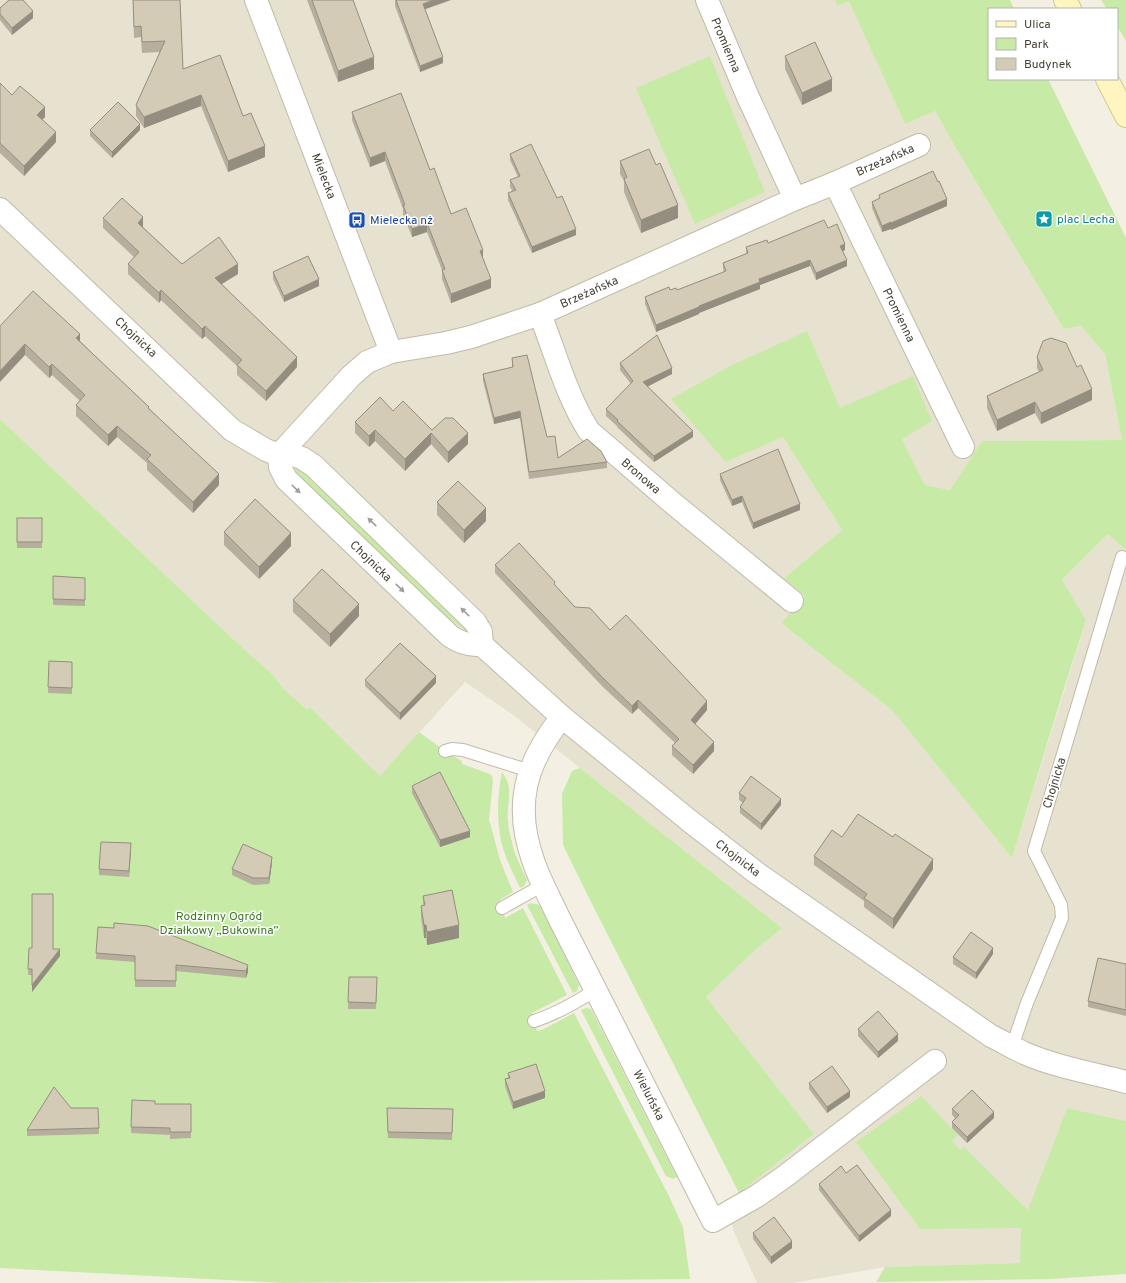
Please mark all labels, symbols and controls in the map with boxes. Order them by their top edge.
legend [988,8,1118,80]
street label: Promienna [706,15,744,75]
text: Ulica [1024,17,1051,33]
text: Park [1024,37,1049,53]
text: Budynek [1024,57,1072,73]
street label: Brzeżańska [854,141,917,181]
street label: Mielecka [307,151,339,201]
place icon: plac Lecha [1034,209,1054,229]
bus stop icon: Mielecka nż [347,210,367,230]
place label: plac Lecha [1057,212,1115,228]
place label: Mielecka nż [370,213,433,229]
street label: Brzeżańska [558,273,621,313]
street label: Promienna [878,286,918,345]
street label: Chojnicka [111,314,160,362]
street label: Bronowa [617,455,663,498]
one-way arrow [291,484,301,493]
one-way arrow [367,517,377,526]
street label: Chojnicka [346,538,395,586]
one-way arrow [395,583,405,593]
one-way arrow [460,607,470,617]
street label: Chojnicka [1040,756,1070,811]
street label: Chojnicka [712,837,763,881]
park label: Rodzinny Ogród Działkowy „Bukowina” [159,909,279,939]
street label: Wieluńska [629,1068,668,1123]

